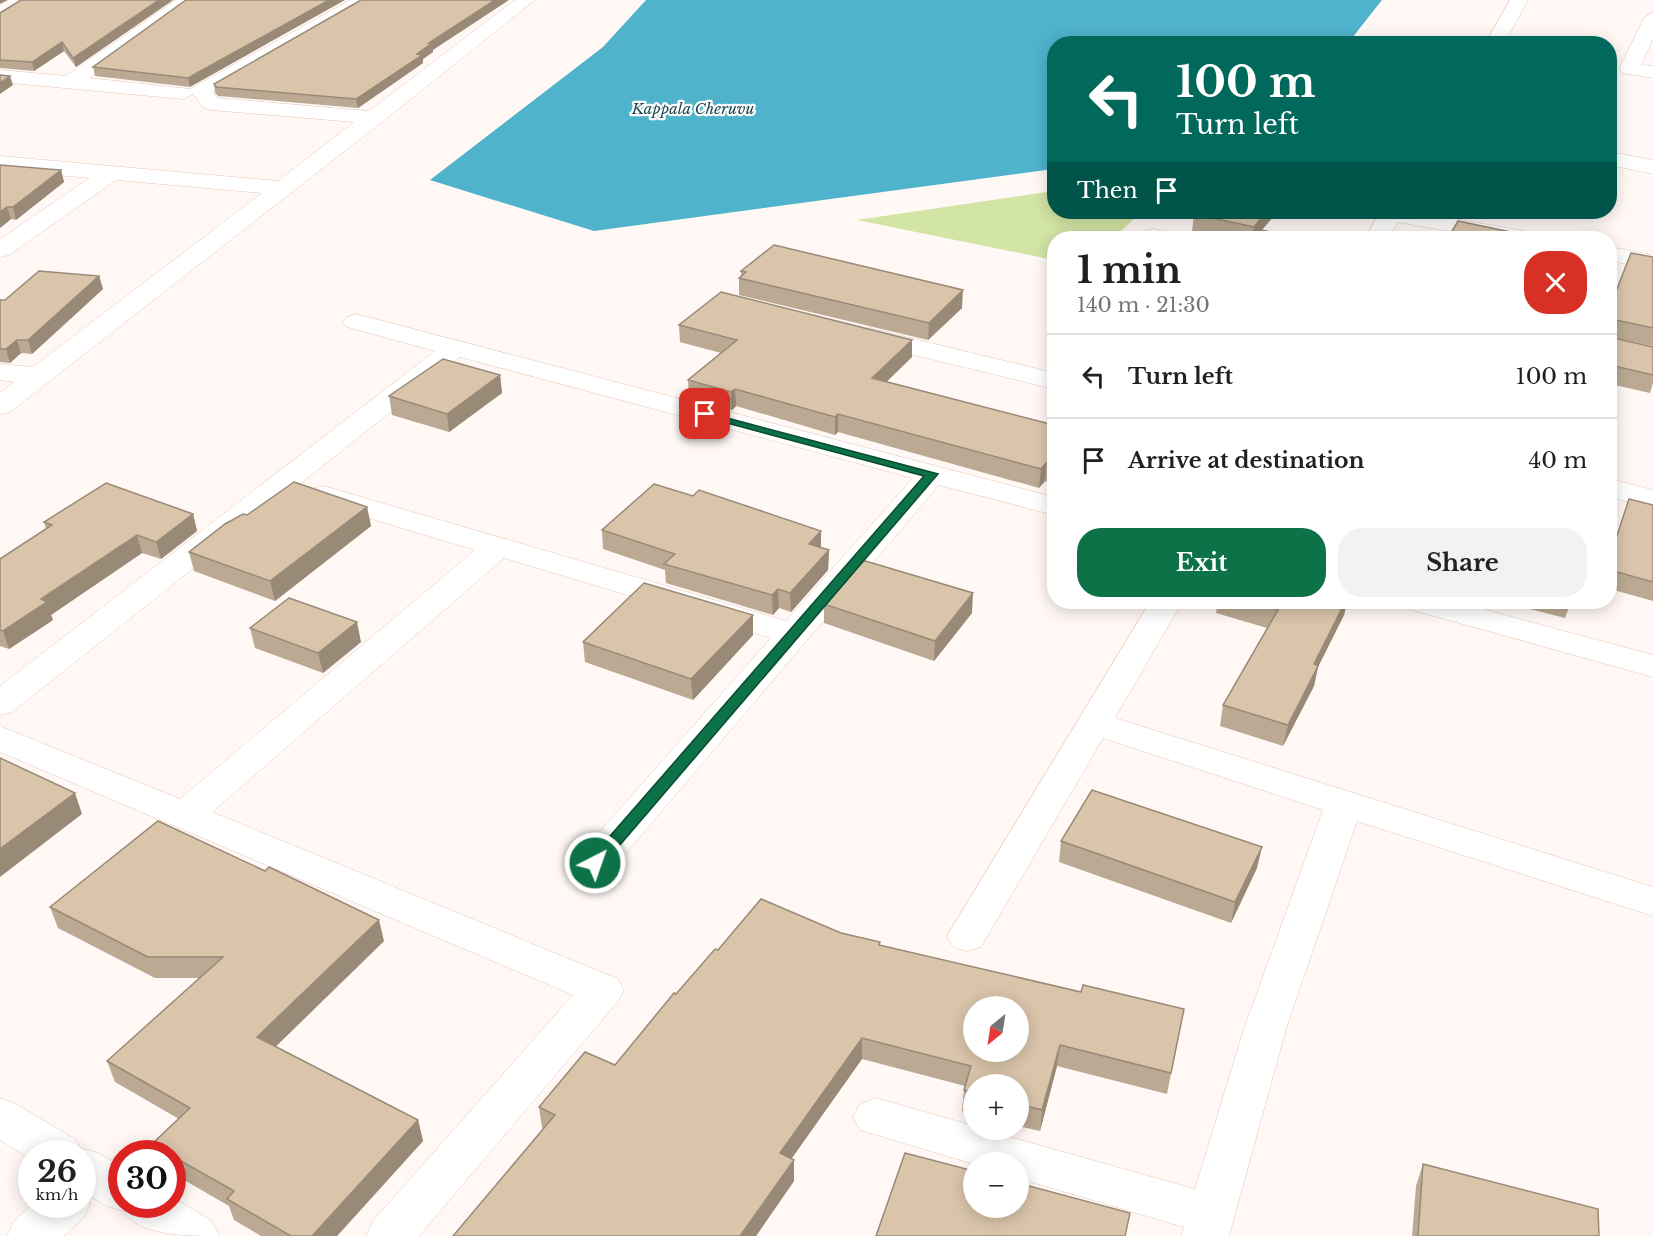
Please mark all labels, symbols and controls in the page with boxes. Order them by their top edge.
text: 100 m [1176,56,1315,108]
icon: left [1077,60,1155,138]
water label: Kappala Cheruvu [631,99,754,118]
text: Turn left [1176,108,1299,141]
icon: arrive [1150,174,1183,207]
text: Then [1077,177,1138,204]
text: 1 min [1077,248,1181,293]
button: close [1524,251,1587,314]
text: 140 m · 21:30 [1077,293,1210,317]
icon: left [1077,360,1110,393]
text: Turn left [1128,363,1233,390]
text: 100 m [1516,363,1587,390]
pin [679,388,730,439]
icon: arrive [688,397,721,430]
icon: arrive [1077,444,1110,477]
text: Arrive at destination [1128,447,1365,474]
text: 40 m [1529,447,1587,474]
button: Exit [1077,528,1326,597]
button: Share [1338,528,1587,597]
position arrow [563,831,627,895]
north arrow [963,996,1029,1062]
map controls [963,996,1029,1218]
button: + [963,1074,1029,1140]
speed limit sign: 30 [108,1140,186,1218]
button: − [963,1152,1029,1218]
text: 26 [37,1153,77,1190]
text: km/h [36,1185,78,1204]

